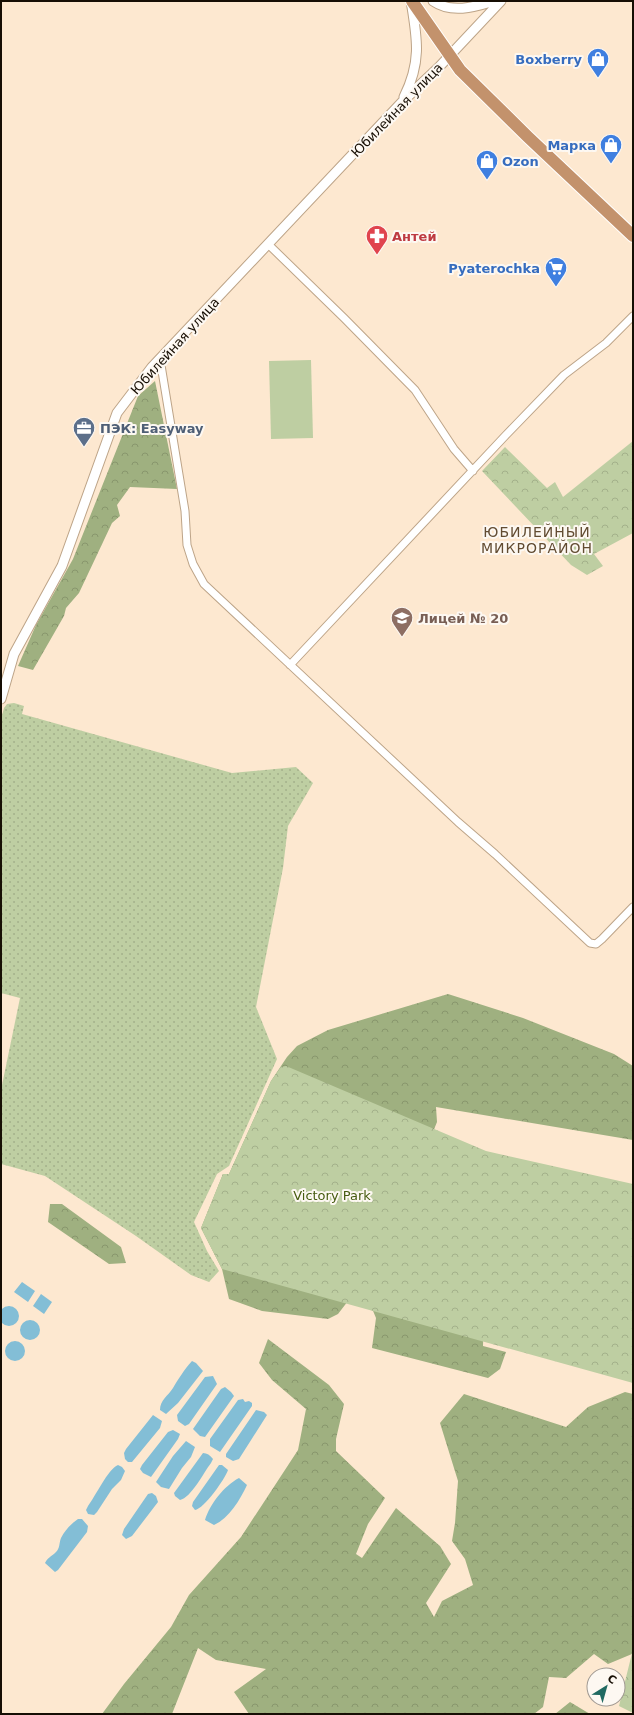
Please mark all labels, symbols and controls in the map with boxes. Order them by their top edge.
shop icon: Boxberry [585,46,611,79]
place label: Boxberry [515,52,583,67]
street label: Юбилейная улица [348,60,446,160]
shop icon: Марка [598,132,624,165]
place label: Марка [547,138,596,153]
shop icon: Ozon [474,148,500,181]
place label: Ozon [502,154,539,169]
pharmacy icon: Антей [364,223,390,256]
place label: Антей [392,229,437,244]
supermarket icon: Pyaterochka [543,255,569,288]
place label: Pyaterochka [448,261,540,276]
street label: Юбилейная улица [128,295,222,397]
office icon: ПЭК: Easyway [71,415,97,448]
place label: ПЭК: Easyway [100,421,204,436]
district label: ЮБИЛЕЙНЫЙ МИКРОРАЙОН [481,523,593,556]
school or university icon: Лицей № 20 [389,605,415,638]
place label: Лицей № 20 [418,611,508,626]
park label: Victory Park [293,1188,371,1203]
north arrow [586,1667,626,1707]
text: С [605,1672,619,1687]

